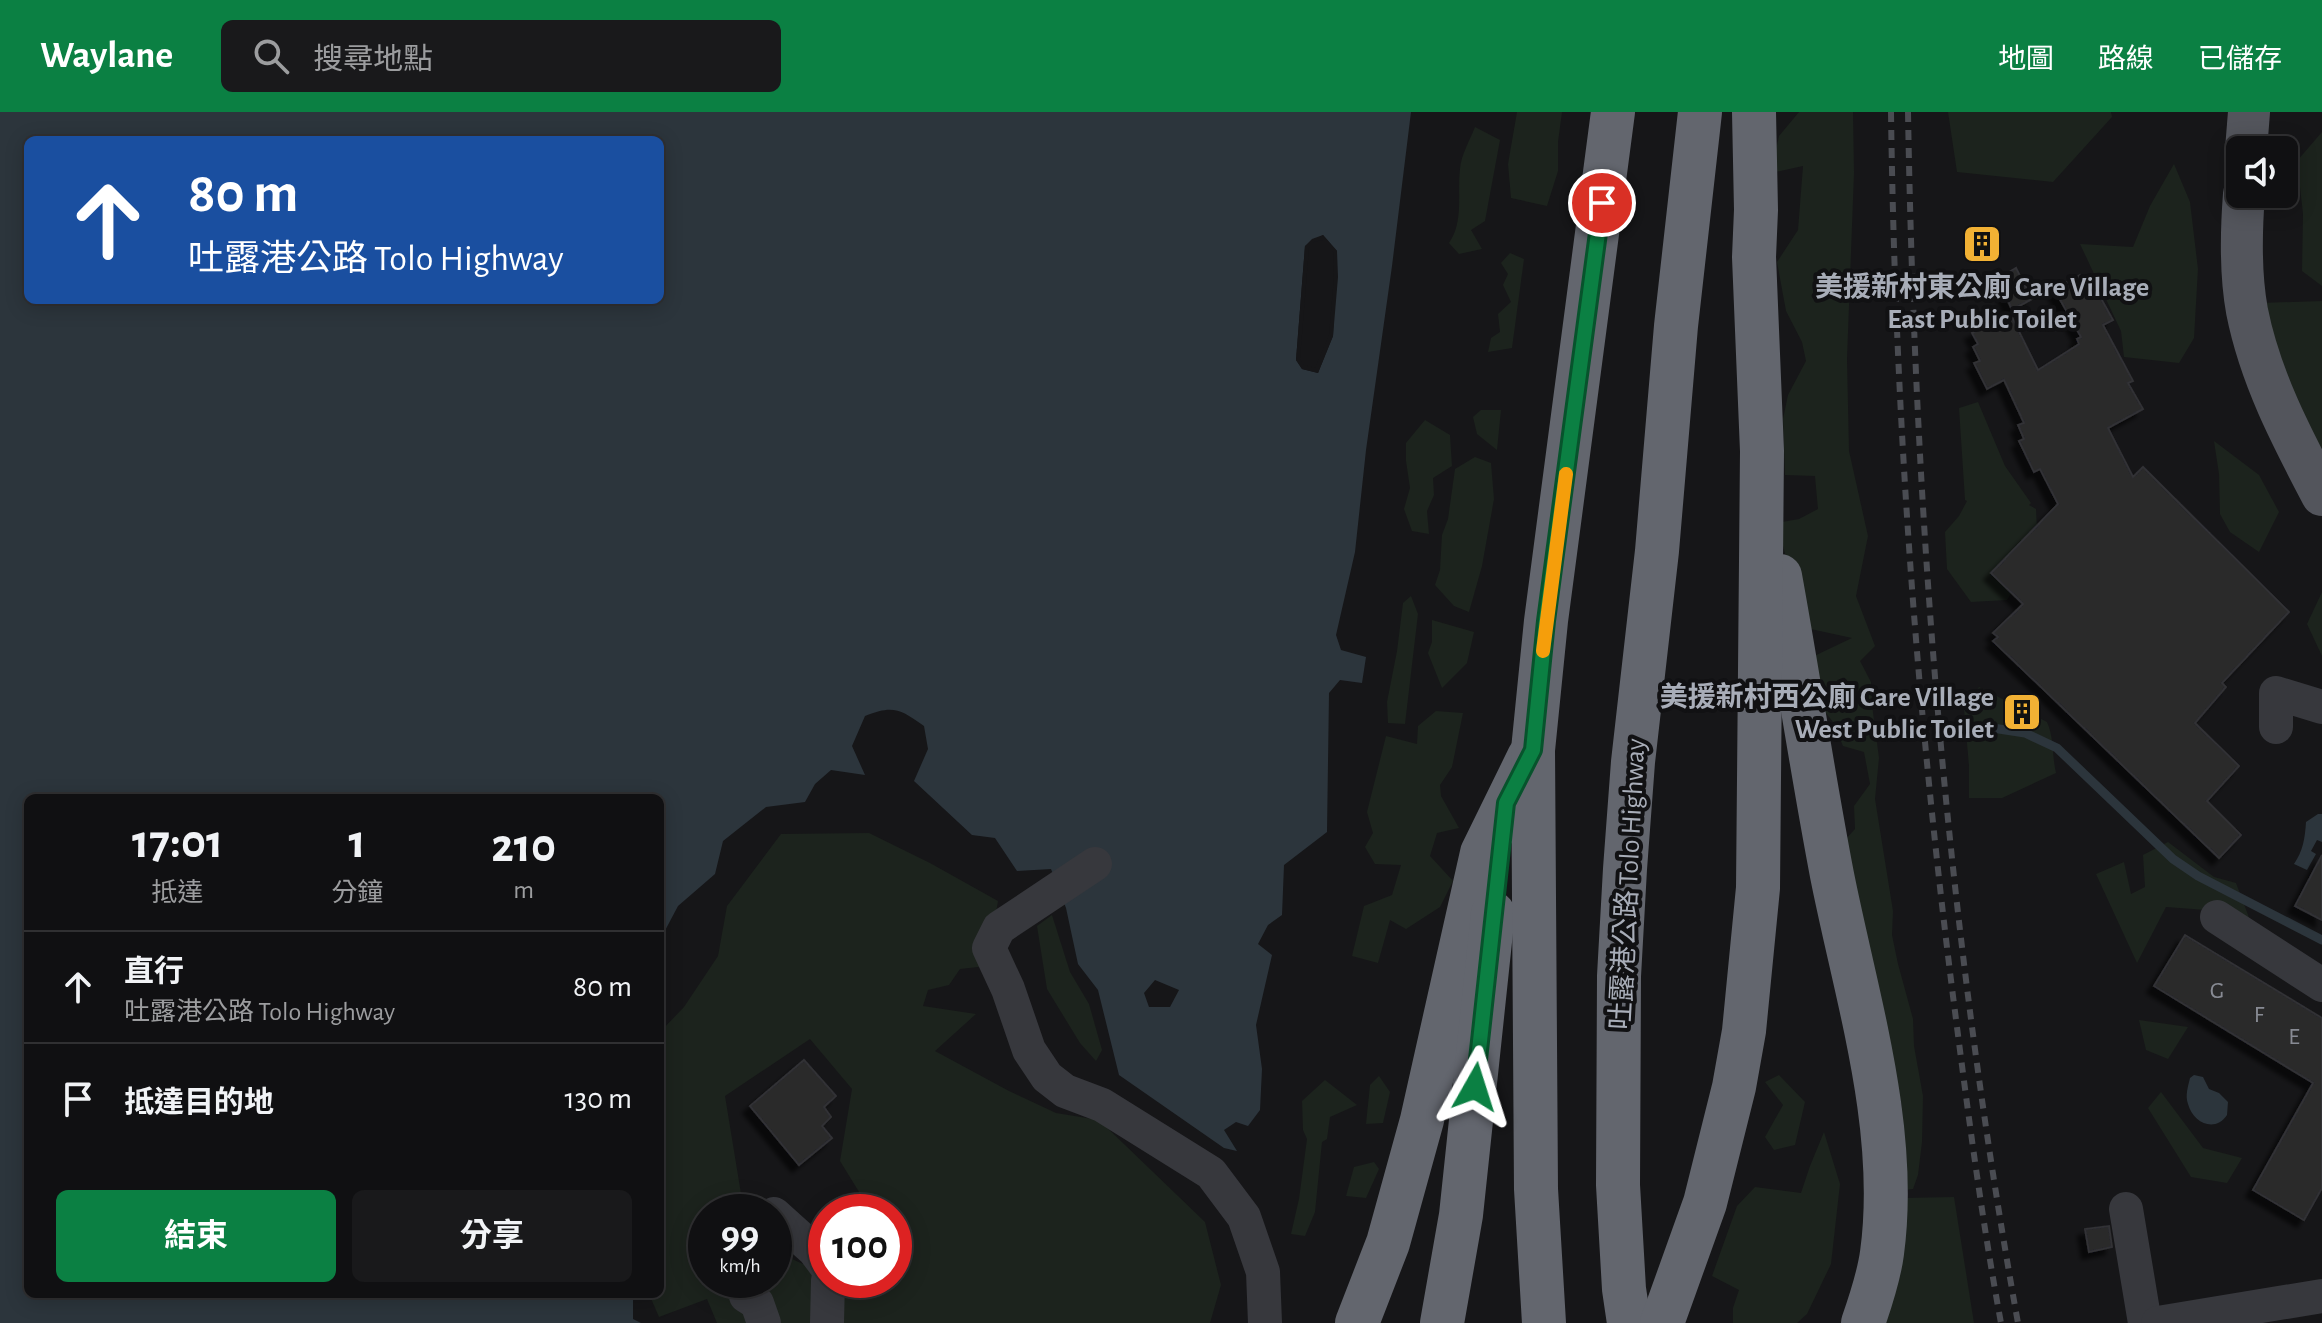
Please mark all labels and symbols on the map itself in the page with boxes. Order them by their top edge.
pin [1568,169,1636,237]
building icon: 美援新村東公廁 Care Village East Public Toilet [1961,223,2003,265]
place label: 美援新村東公廁 Care Village East Public Toilet [1815,271,2149,334]
place label: 美援新村西公廁 Care Village West Public Toilet [1660,681,1995,744]
building icon: 美援新村西公廁 Care Village West Public Toilet [2001,691,2043,733]
street label: 吐露港公路 Tolo Highway [1605,737,1651,1031]
house number: G [2210,979,2224,1003]
house number: F [2254,1003,2265,1027]
house number: E [2288,1025,2300,1049]
position arrow [1433,1045,1517,1129]
speed limit sign: 100 [808,1194,912,1298]

